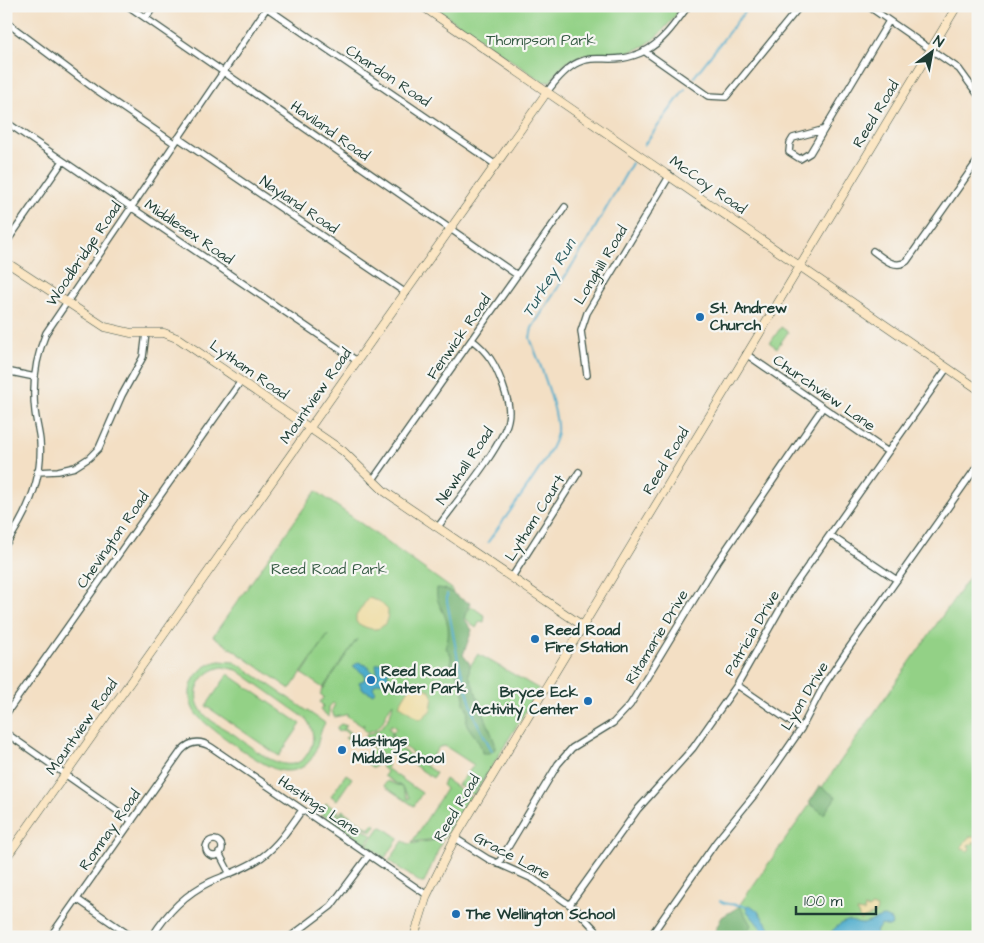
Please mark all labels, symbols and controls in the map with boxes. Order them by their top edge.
north arrow [906,28,956,78]
park label: Thompson Park [486,30,596,51]
text: N [929,31,948,53]
street label: Chardon Road [341,40,435,112]
street label: Reed Road [848,76,904,152]
street label: Haviland Road [286,96,374,166]
street label: McCoy Road [665,151,751,220]
street label: Nayland Road [255,171,343,240]
street label: Middlesex Road [140,194,238,270]
street label: Woodbridge Road [41,197,128,311]
street label: Longhill Road [569,221,634,309]
water label: Turkey Run [517,233,583,322]
street label: Fenwick Road [422,290,496,384]
place label: St. Andrew Church [709,298,787,336]
marker: St. Andrew Church [694,311,706,323]
street label: Lytham Road [205,335,293,406]
street label: Mountview Road [275,344,357,448]
street label: Churchview Lane [769,350,879,436]
street label: Newhall Road [431,423,499,509]
street label: Reed Road [638,423,694,499]
street label: Lytham Court [500,471,571,566]
street label: Chevington Road [72,487,155,593]
park label: Reed Road Park [271,559,387,580]
street label: Ritamarie Drive [620,586,694,688]
street label: Patricia Drive [719,586,785,680]
place label: Reed Road Fire Station [545,620,628,658]
marker: Reed Road Fire Station [529,633,541,645]
street label: Lyon Drive [776,658,835,735]
place label: Reed Road Water Park [380,661,467,699]
marker: Reed Road Water Park [365,674,377,686]
street label: Mountview Road [41,675,123,779]
place label: Bryce Eck Activity Center [472,682,579,721]
marker: Bryce Eck Activity Center [582,695,594,707]
place label: Hastings Middle School [352,731,445,769]
marker: Hastings Middle School [336,744,348,756]
street label: Reed Road [429,770,485,846]
street label: Hastings Lane [273,771,364,842]
street label: Romnay Road [74,785,147,875]
street label: Grace Lane [470,827,554,885]
scale bar [796,883,876,915]
text: 100 m [804,891,843,912]
place label: The Wellington School [465,904,616,927]
marker: The Wellington School [450,908,462,920]

